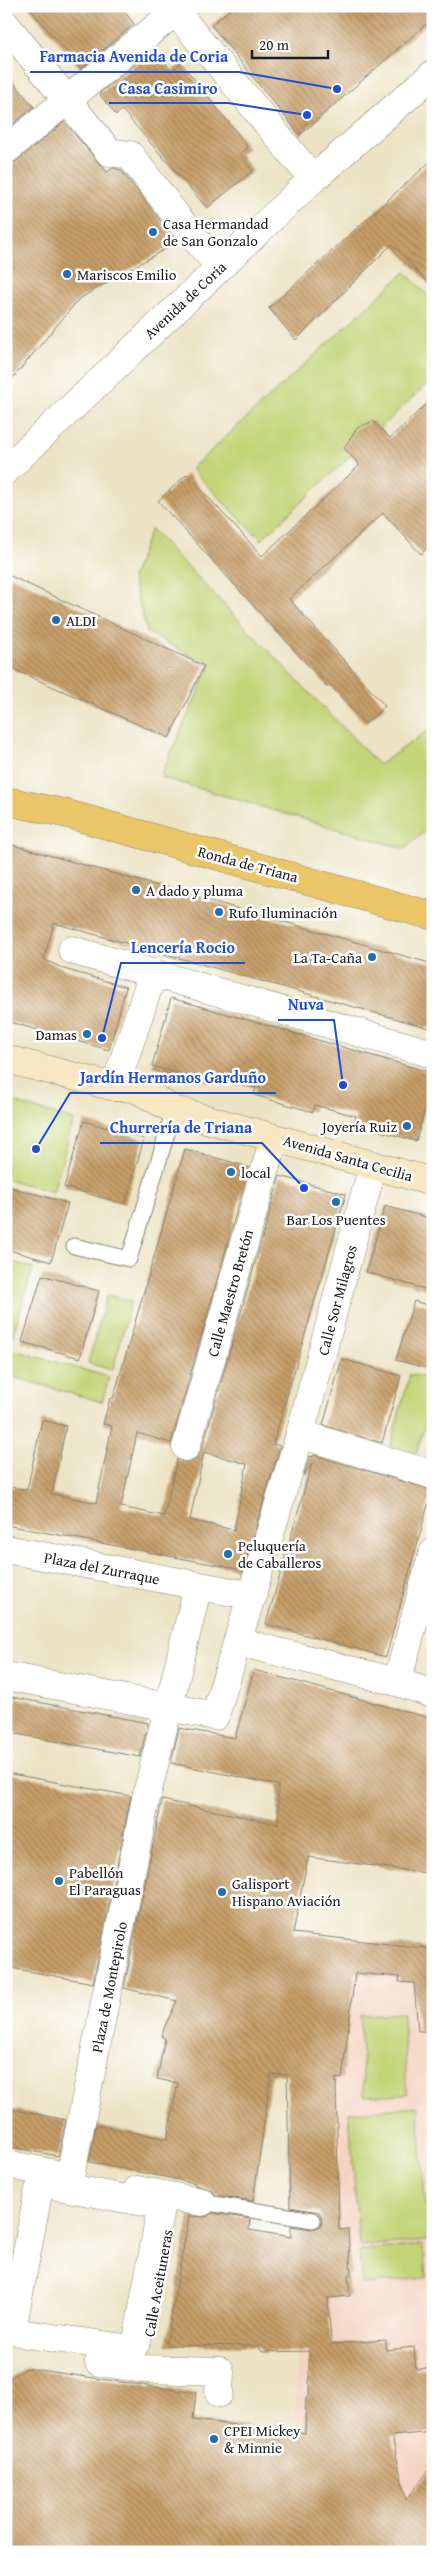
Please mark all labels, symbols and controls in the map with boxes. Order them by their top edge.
scale bar [252,28,328,60]
text: 20 m [259,34,290,55]
callout: Farmacia Avenida de Coria [30,41,239,72]
text: Farmacia Avenida de Coria [40,44,229,68]
callout: Casa Casimiro [109,72,228,103]
text: Casa Casimiro [118,76,218,100]
place label: Casa Hermandad de San Gonzalo [163,213,269,251]
marker: Casa Hermandad de San Gonzalo [147,226,159,238]
street label: Avenida de Coria [139,256,231,344]
place label: Mariscos Emilio [77,264,177,285]
marker: Mariscos Emilio [61,268,73,280]
place label: ALDI [66,610,96,631]
marker: ALDI [50,614,62,626]
street label: Ronda de Triana [196,841,300,887]
place label: A dado y pluma [146,880,243,901]
marker: A dado y pluma [130,884,142,896]
place label: Rufo Iluminación [229,902,338,923]
marker: Rufo Iluminación [213,906,225,918]
callout: Lencería Rocio [121,932,245,963]
text: Lencería Rocio [131,935,236,959]
place label: La Ta-Caña [293,947,362,968]
marker: La Ta-Caña [366,951,378,963]
callout: Nuva [278,989,334,1020]
text: Nuva [288,992,325,1016]
place label: Damas [36,1024,77,1045]
marker: Damas [81,1028,93,1040]
callout: Jardín Hermanos Garduño [70,1062,276,1093]
text: Jardín Hermanos Garduño [77,1065,267,1089]
callout: Churrería de Triana [100,1112,262,1143]
text: Churrería de Triana [110,1115,253,1139]
place label: Joyería Ruiz [320,1116,397,1137]
marker: Joyería Ruiz [401,1120,413,1132]
street label: Avenida Santa Cecilia [281,1129,415,1187]
place label: local [241,1162,271,1183]
marker: local [225,1166,237,1178]
marker: Bar Los Puentes [330,1196,342,1208]
place label: Bar Los Puentes [286,1209,386,1230]
street label: Calle Maestro Bretón [202,1226,258,1359]
street label: Calle Sor Milagros [312,1243,362,1357]
place label: Peluquería de Caballeros [238,1535,322,1573]
street label: Plaza del Zurraque [42,1547,162,1589]
marker: Peluquería de Caballeros [222,1548,234,1560]
place label: Pabellón El Paraguas [69,1862,141,1900]
place label: Galisport Hispano Aviación [232,1873,341,1911]
marker: Pabellón El Paraguas [53,1875,65,1887]
marker: Galisport Hispano Aviación [216,1886,228,1898]
street label: Plaza de Montepirolo [86,1919,132,2054]
street label: Calle Aceituneras [138,2227,178,2338]
place label: CPEI Mickey & Minnie [224,2420,301,2458]
marker: CPEI Mickey & Minnie [208,2433,220,2445]

